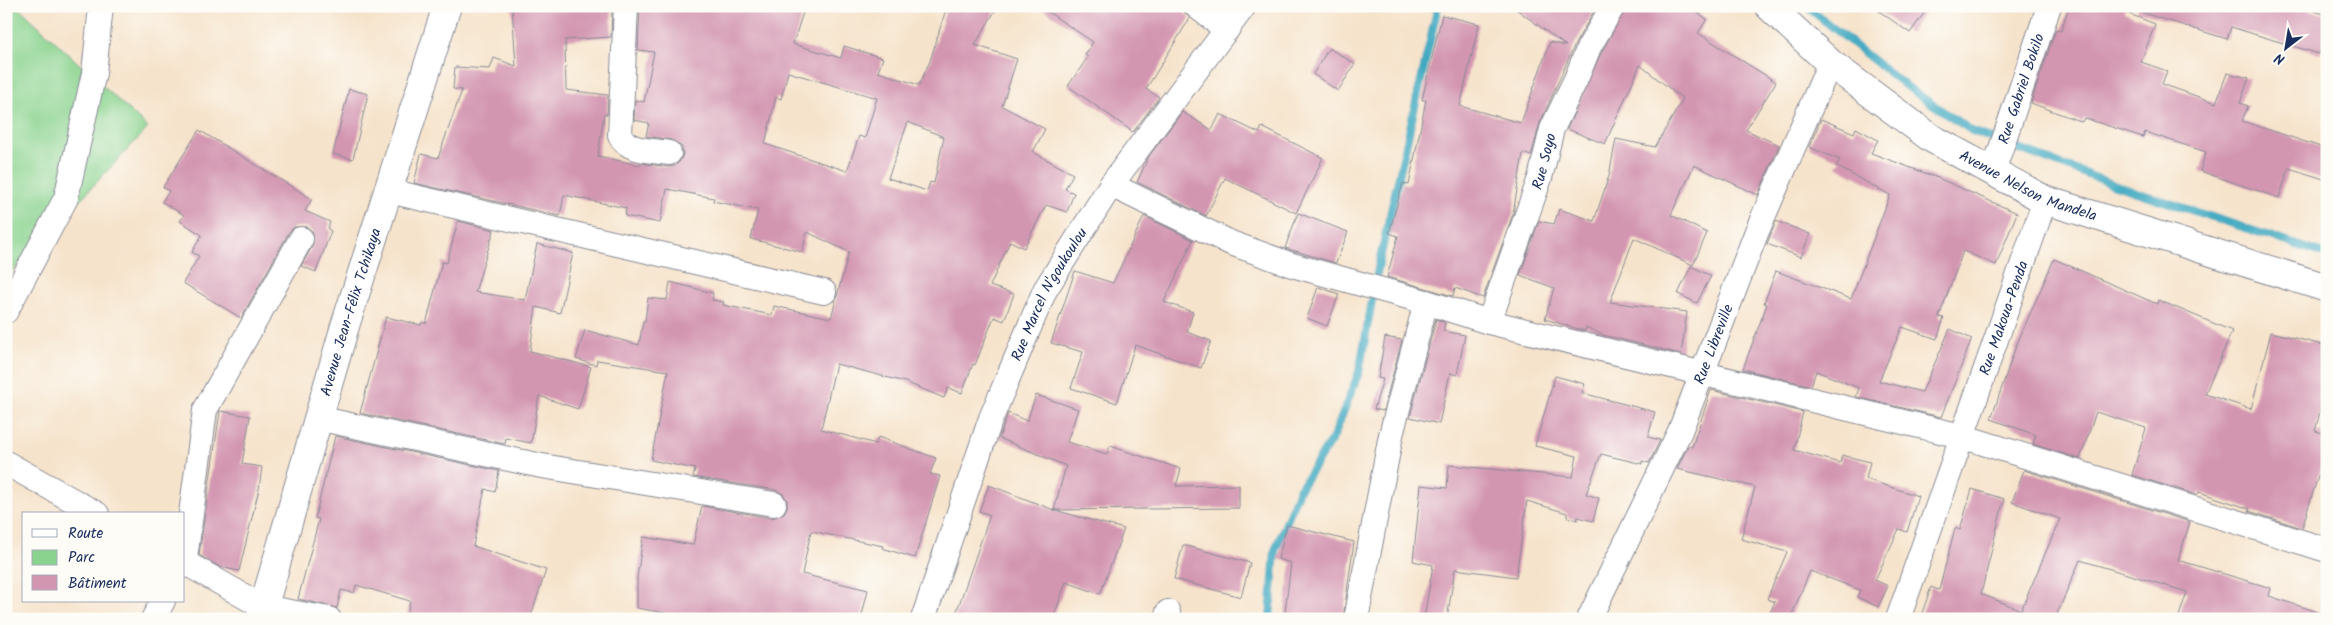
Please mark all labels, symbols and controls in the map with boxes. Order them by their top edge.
north arrow [2260,22,2310,72]
street label: Rue Gabriel Bokilo [1992,30,2052,147]
text: N [2270,46,2289,70]
street label: Rue Soyo [1526,131,1564,193]
street label: Avenue Nelson Mandela [1954,144,2100,228]
street label: Rue Marcel N'goukoulou [1005,223,1094,365]
street label: Avenue Jean-Félix Tchikaya [314,225,388,399]
street label: Rue Makoua-Penda [1973,258,2036,379]
street label: Rue Libreville [1688,301,1741,388]
legend [22,512,185,602]
text: Route [68,522,104,546]
text: Parc [68,546,95,570]
text: Bâtiment [68,572,127,596]

